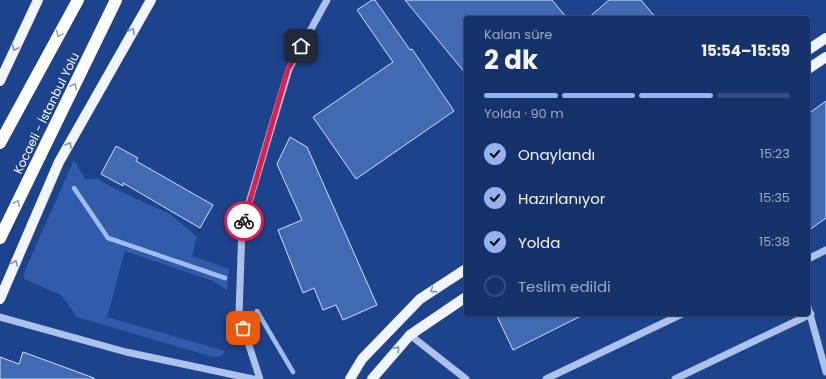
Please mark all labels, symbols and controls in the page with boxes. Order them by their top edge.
text: Kalan süre [484,25,552,44]
one-way arrow [128,28,135,35]
pin [284,29,318,63]
one-way arrow [56,30,64,37]
icon: home [290,35,312,57]
text: 15:54–15:59 [701,40,790,61]
text: 2 dk [484,42,538,78]
one-way arrow [12,44,20,51]
street label: Kocaeli - İstanbul Yolu [9,49,83,177]
one-way arrow [69,83,77,91]
text: Yolda · 90 m [484,104,564,123]
one-way arrow [64,142,71,149]
icon: check [484,143,506,165]
text: Onaylandı [518,144,595,165]
text: 15:23 [760,144,790,163]
icon: check [484,187,506,209]
text: Hazırlanıyor [518,188,605,209]
text: 15:35 [759,188,790,207]
one-way arrow [12,200,20,208]
courier [224,201,264,241]
icon: bike [233,210,255,232]
icon: check [484,231,506,253]
text: Yolda [518,232,560,253]
text: 15:38 [759,232,790,251]
one-way arrow [11,260,19,267]
text: Teslim edildi [518,276,611,297]
one-way arrow [430,286,437,293]
pin [226,311,260,345]
icon: bag [232,317,254,339]
one-way arrow [393,347,400,354]

